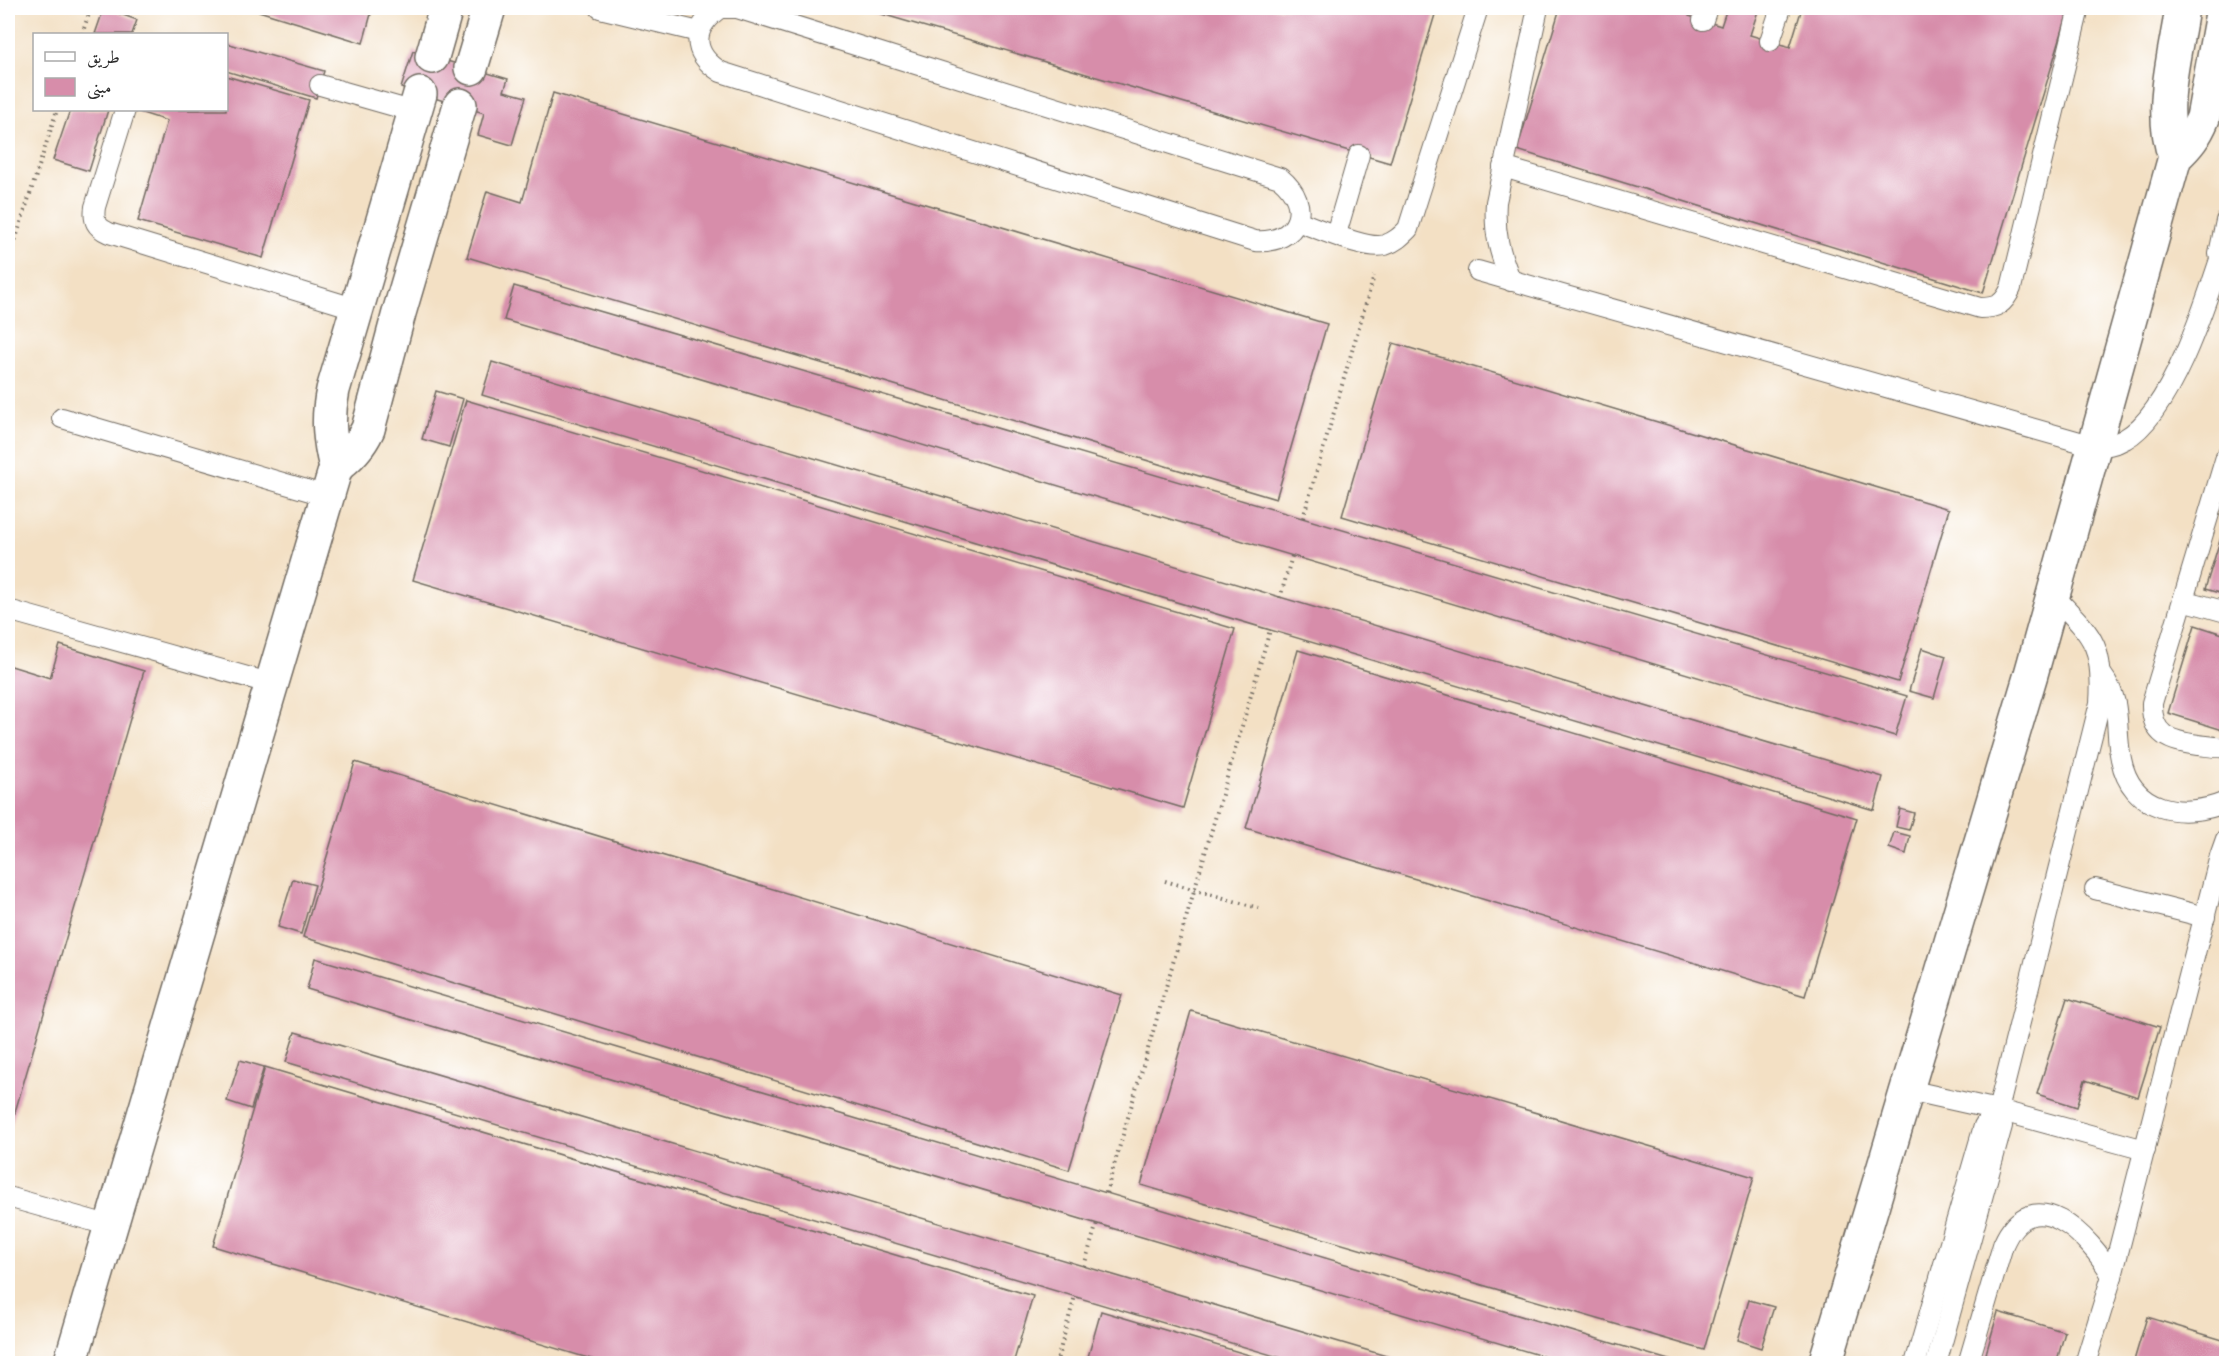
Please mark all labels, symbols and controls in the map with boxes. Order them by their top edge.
legend [33,33,228,111]
text: طريق [87,47,120,70]
text: مبنى [87,77,112,100]

